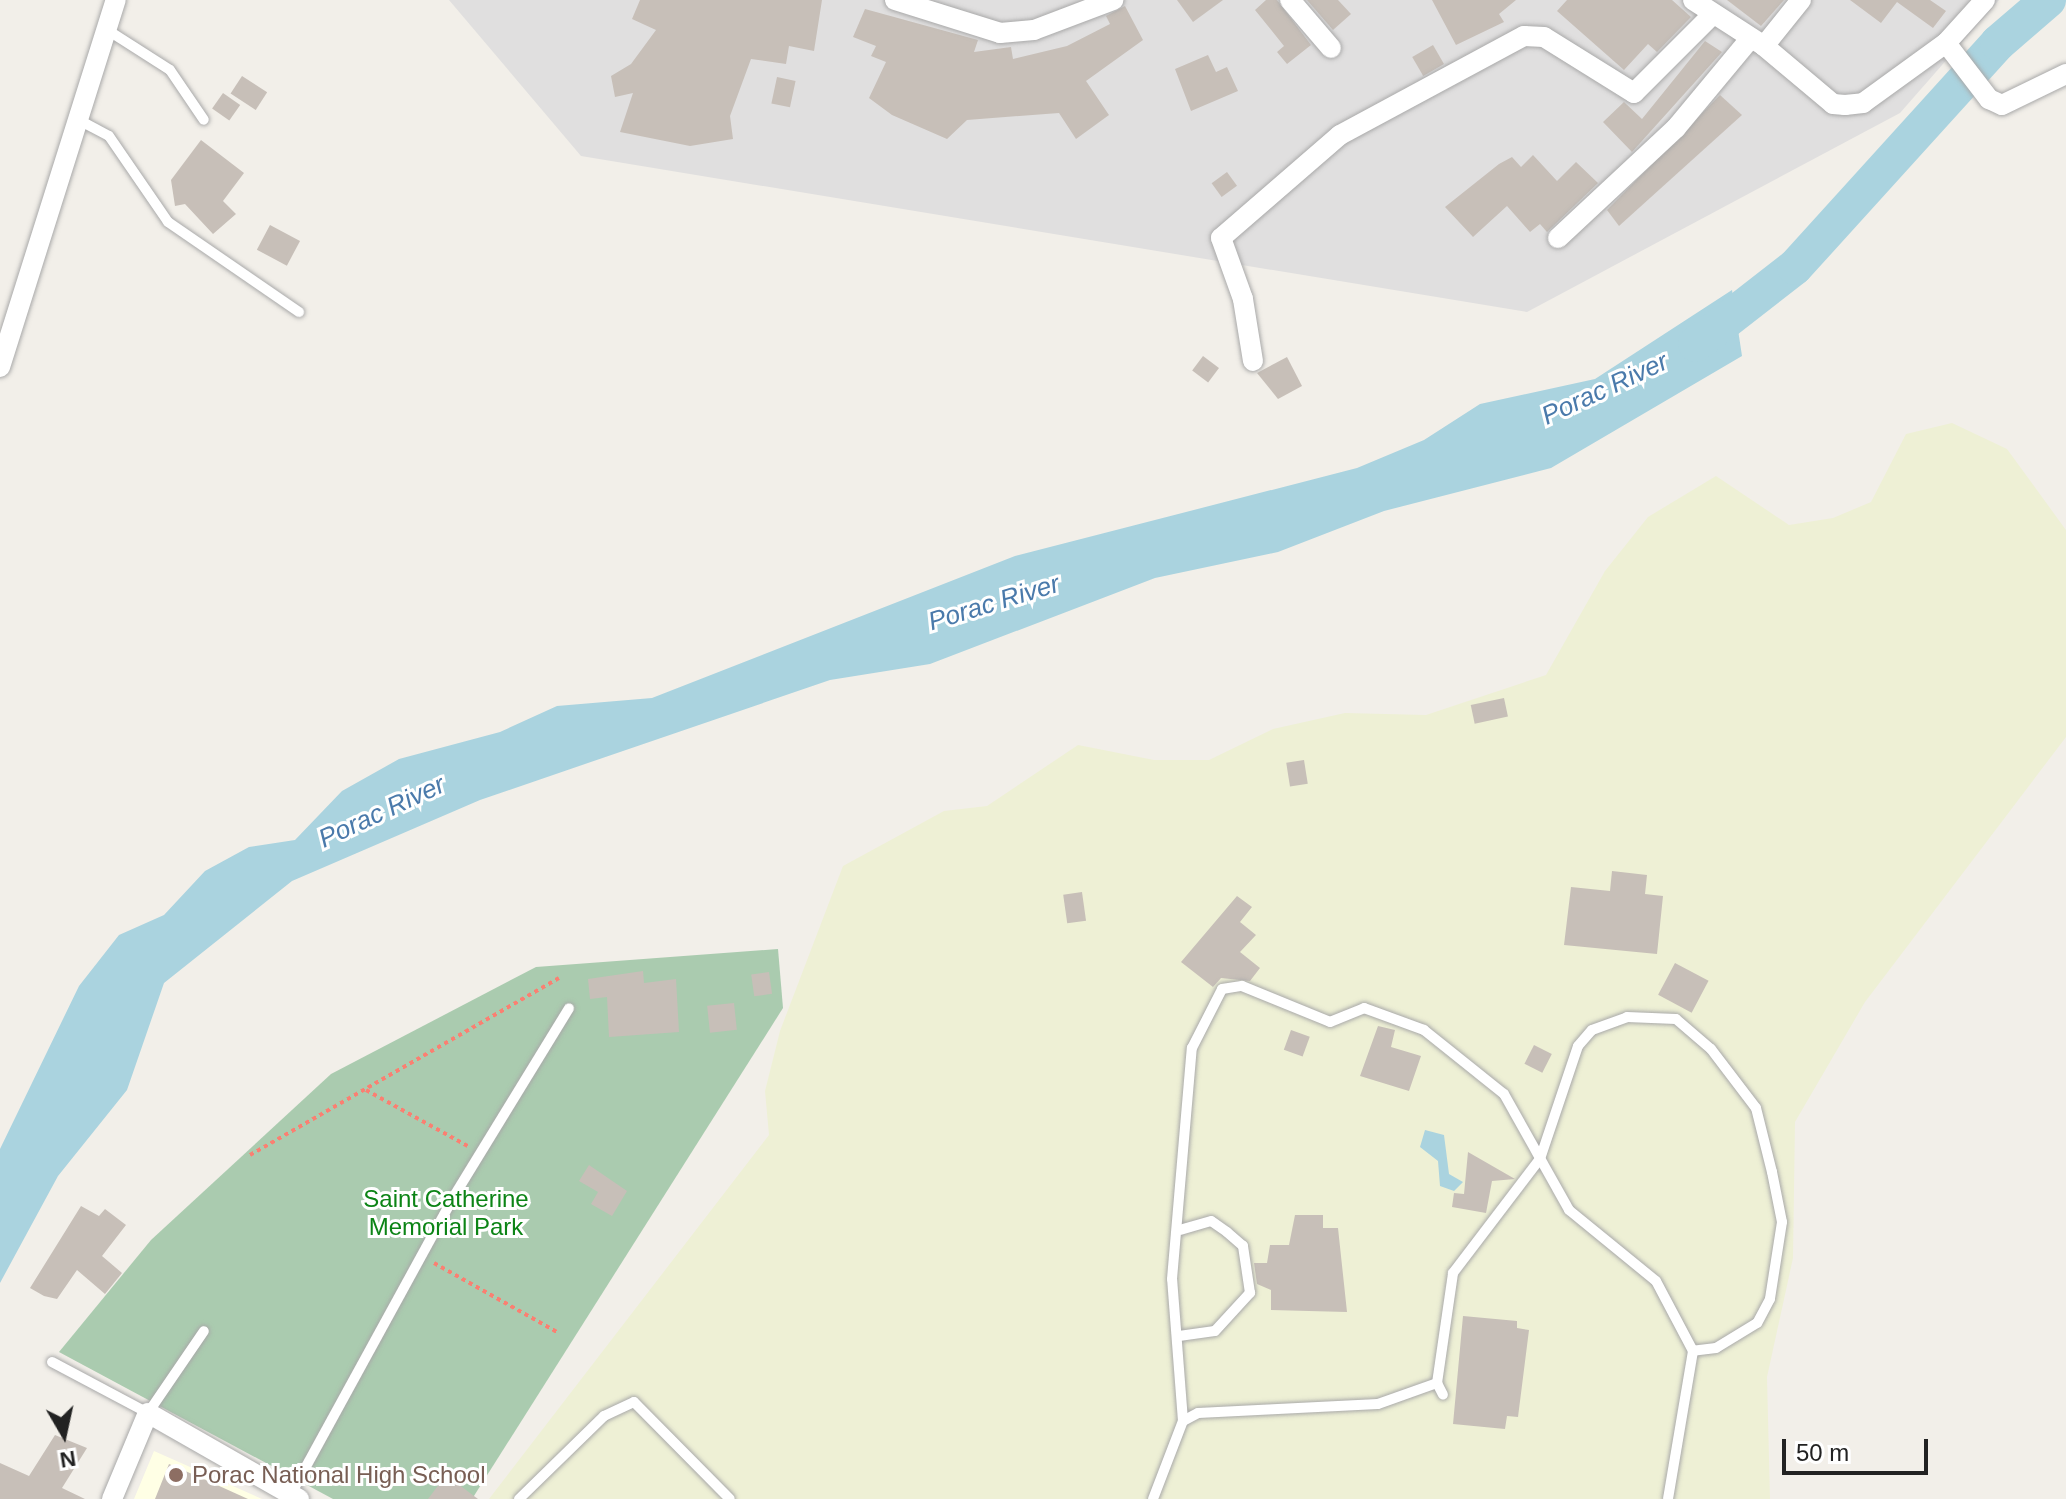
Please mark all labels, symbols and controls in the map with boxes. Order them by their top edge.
water label: Porac River [1537,346,1673,432]
water label: Porac River [924,568,1064,638]
water label: Porac River [314,769,450,855]
park label: Saint Catherine Memorial Park [363,1185,529,1241]
north arrow [24,1395,104,1475]
scale bar [1786,1423,1932,1473]
text: 50 m [1796,1439,1849,1466]
text: N [58,1446,78,1473]
place label: Porac National High School [192,1461,485,1489]
marker: Porac National High School [167,1466,185,1484]

